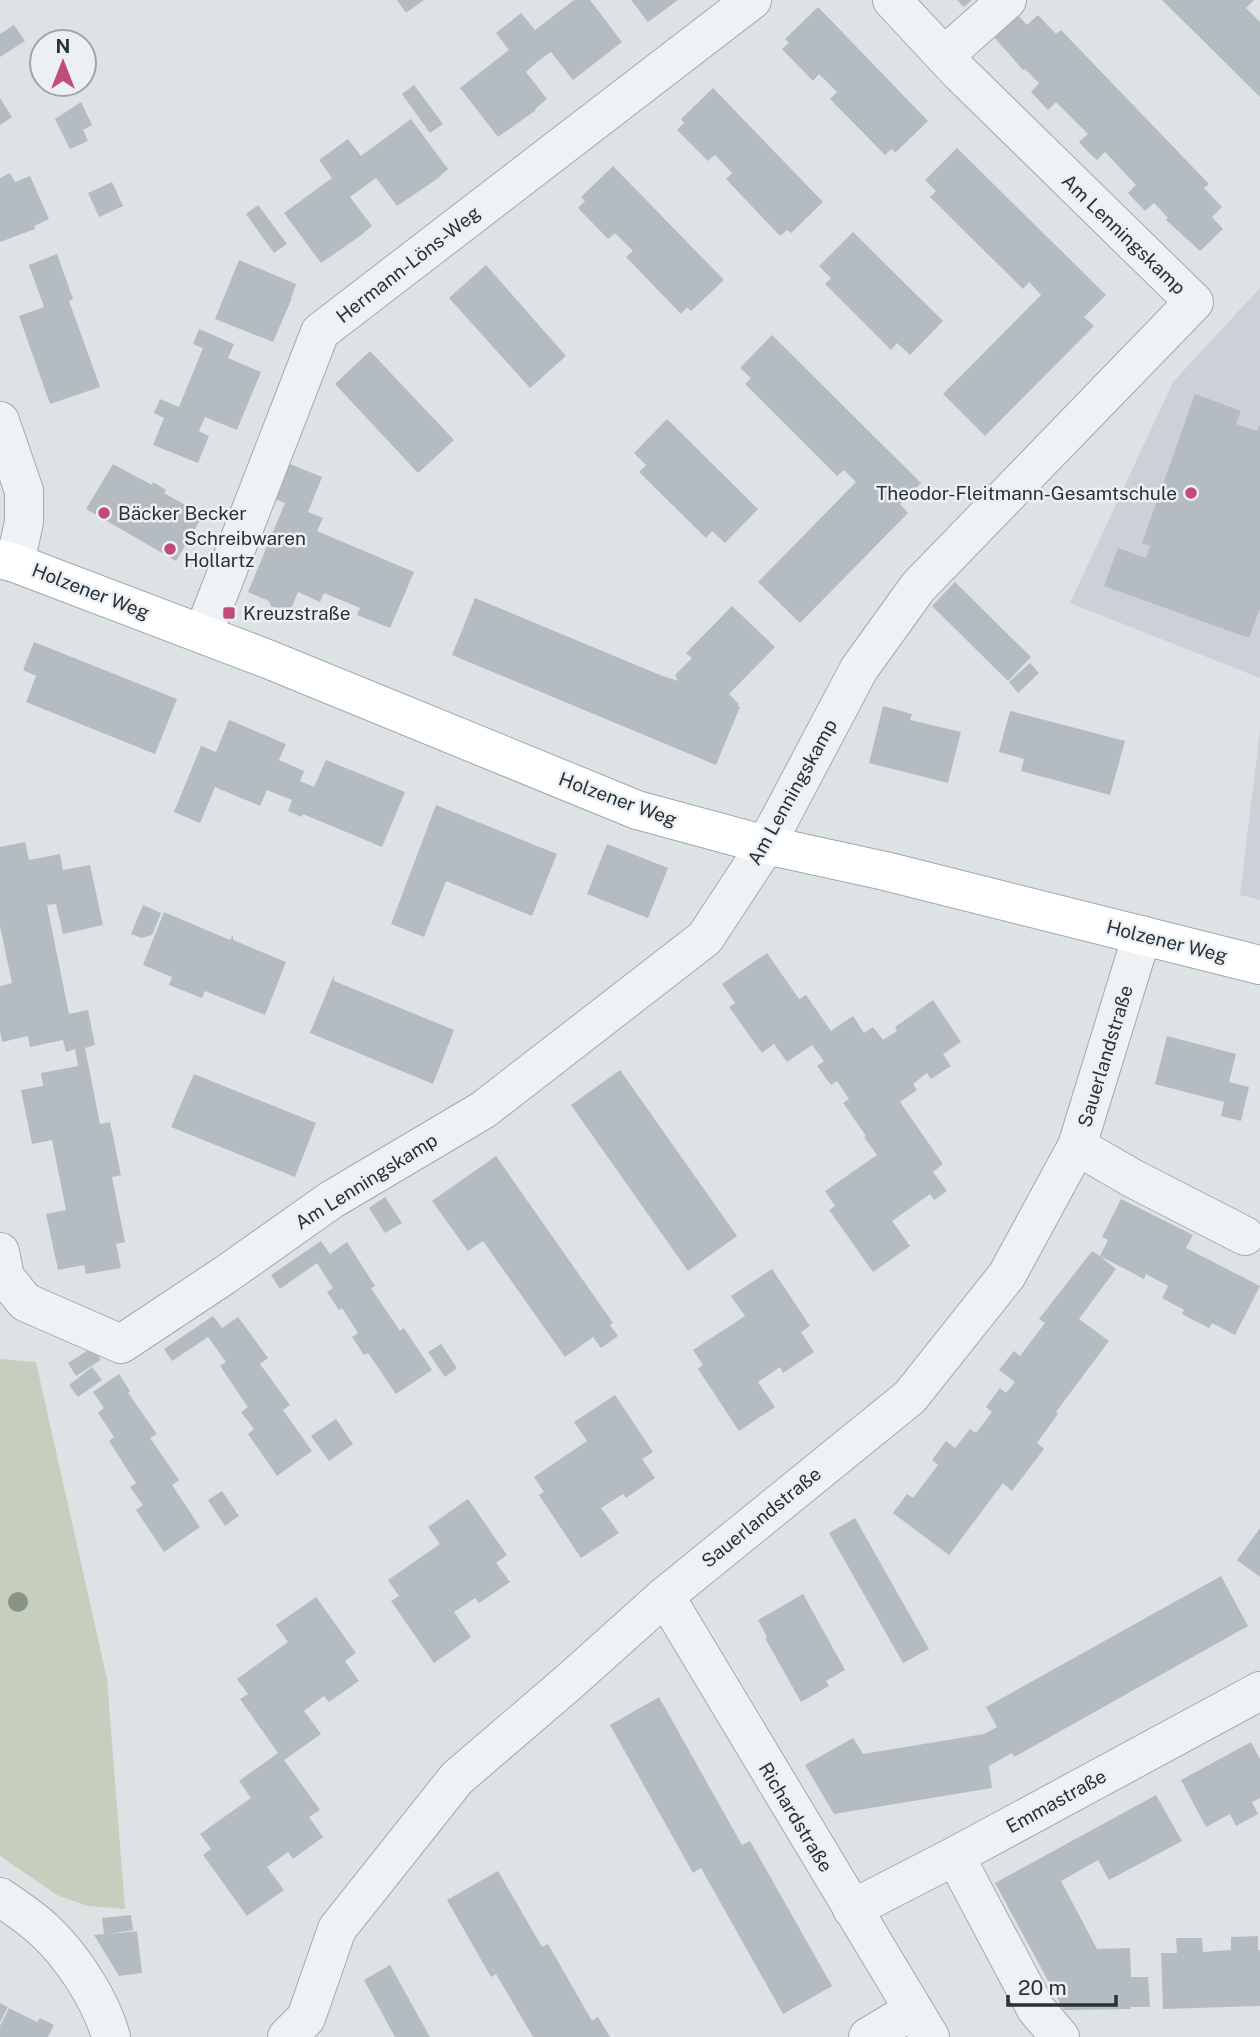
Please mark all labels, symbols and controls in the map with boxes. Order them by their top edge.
north arrow [28,28,98,98]
text: N [56,35,70,57]
street label: Am Lenningskamp [1058,169,1190,299]
street label: Hermann-Löns-Weg [332,201,484,327]
place label: Theodor-Fleitmann-Gesamtschule [876,482,1177,504]
marker: Theodor-Fleitmann-Gesamtschule [1183,485,1199,501]
place label: Bäcker Becker [118,502,247,524]
marker: Bäcker Becker [96,505,112,521]
place label: Schreibwaren Hollartz [184,527,306,571]
marker: Schreibwaren Hollartz [162,541,178,557]
street label: Holzener Weg [29,559,153,624]
place label: Kreuzstraße [243,602,351,624]
marker: Kreuzstraße [221,605,237,621]
street label: Am Lenningskamp [743,715,841,869]
street label: Holzener Weg [556,767,680,831]
street label: Holzener Weg [1104,915,1230,967]
street label: Sauerlandstraße [1073,982,1137,1130]
street label: Am Lenningskamp [291,1128,441,1234]
street label: Sauerlandstraße [697,1462,825,1572]
street label: Richardstraße [755,1758,837,1876]
street label: Emmastraße [1002,1764,1110,1838]
scale bar [1008,1964,1116,2008]
text: 20 m [1018,1975,1067,2000]

